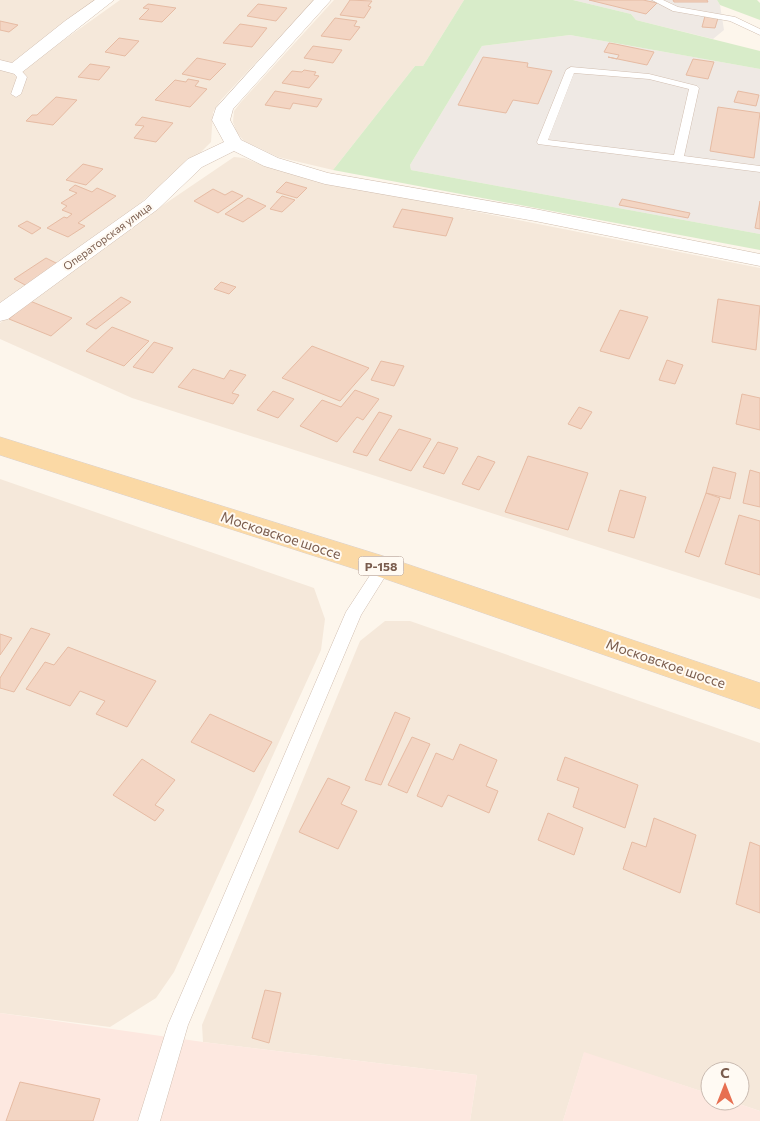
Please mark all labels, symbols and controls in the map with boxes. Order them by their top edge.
street label: Операторская улица [60,200,154,272]
street label: Московское шоссе [219,508,343,562]
road number: Р-158 [358,556,404,576]
street label: Московское шоссе [604,635,728,691]
north arrow [700,1061,750,1111]
text: С [720,1064,730,1081]

